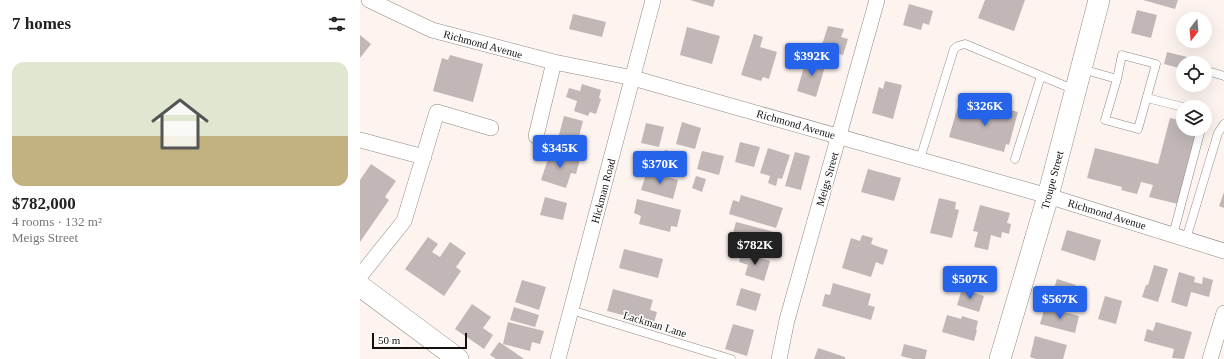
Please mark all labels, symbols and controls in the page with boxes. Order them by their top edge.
north arrow [1176,12,1212,48]
map controls [1176,12,1212,136]
icon: filters [326,13,348,35]
text: 7 homes [12,14,71,33]
street label: Richmond Avenue [442,28,524,60]
pin: $392K [784,43,840,77]
text: $392K [794,48,830,63]
button: locate [1176,56,1212,92]
icon: home [144,88,216,160]
pin: $326K [957,93,1013,127]
text: $326K [967,98,1003,113]
button: layers [1176,100,1212,136]
street label: Richmond Avenue [755,107,837,141]
pin: $345K [532,135,588,169]
text: $345K [542,140,578,155]
street label: Meigs Street [814,150,840,208]
street label: Troupe Street [1038,150,1066,210]
pin: $370K [632,151,688,185]
text: $370K [642,156,678,171]
street label: Hickman Road [589,157,618,225]
text: $782,000 [12,194,76,213]
street label: Richmond Avenue [1066,196,1148,232]
text: 4 rooms · 132 m² [12,214,102,229]
text: Meigs Street [12,230,78,245]
pin: $782K [727,232,783,266]
text: $782K [737,237,773,252]
pin: $507K [942,266,998,300]
text: $507K [952,271,988,286]
pin: $567K [1032,286,1088,320]
text: $567K [1042,291,1078,306]
street label: Lackman Lane [622,309,688,339]
scale bar [372,331,467,350]
text: 50 m [378,334,400,346]

